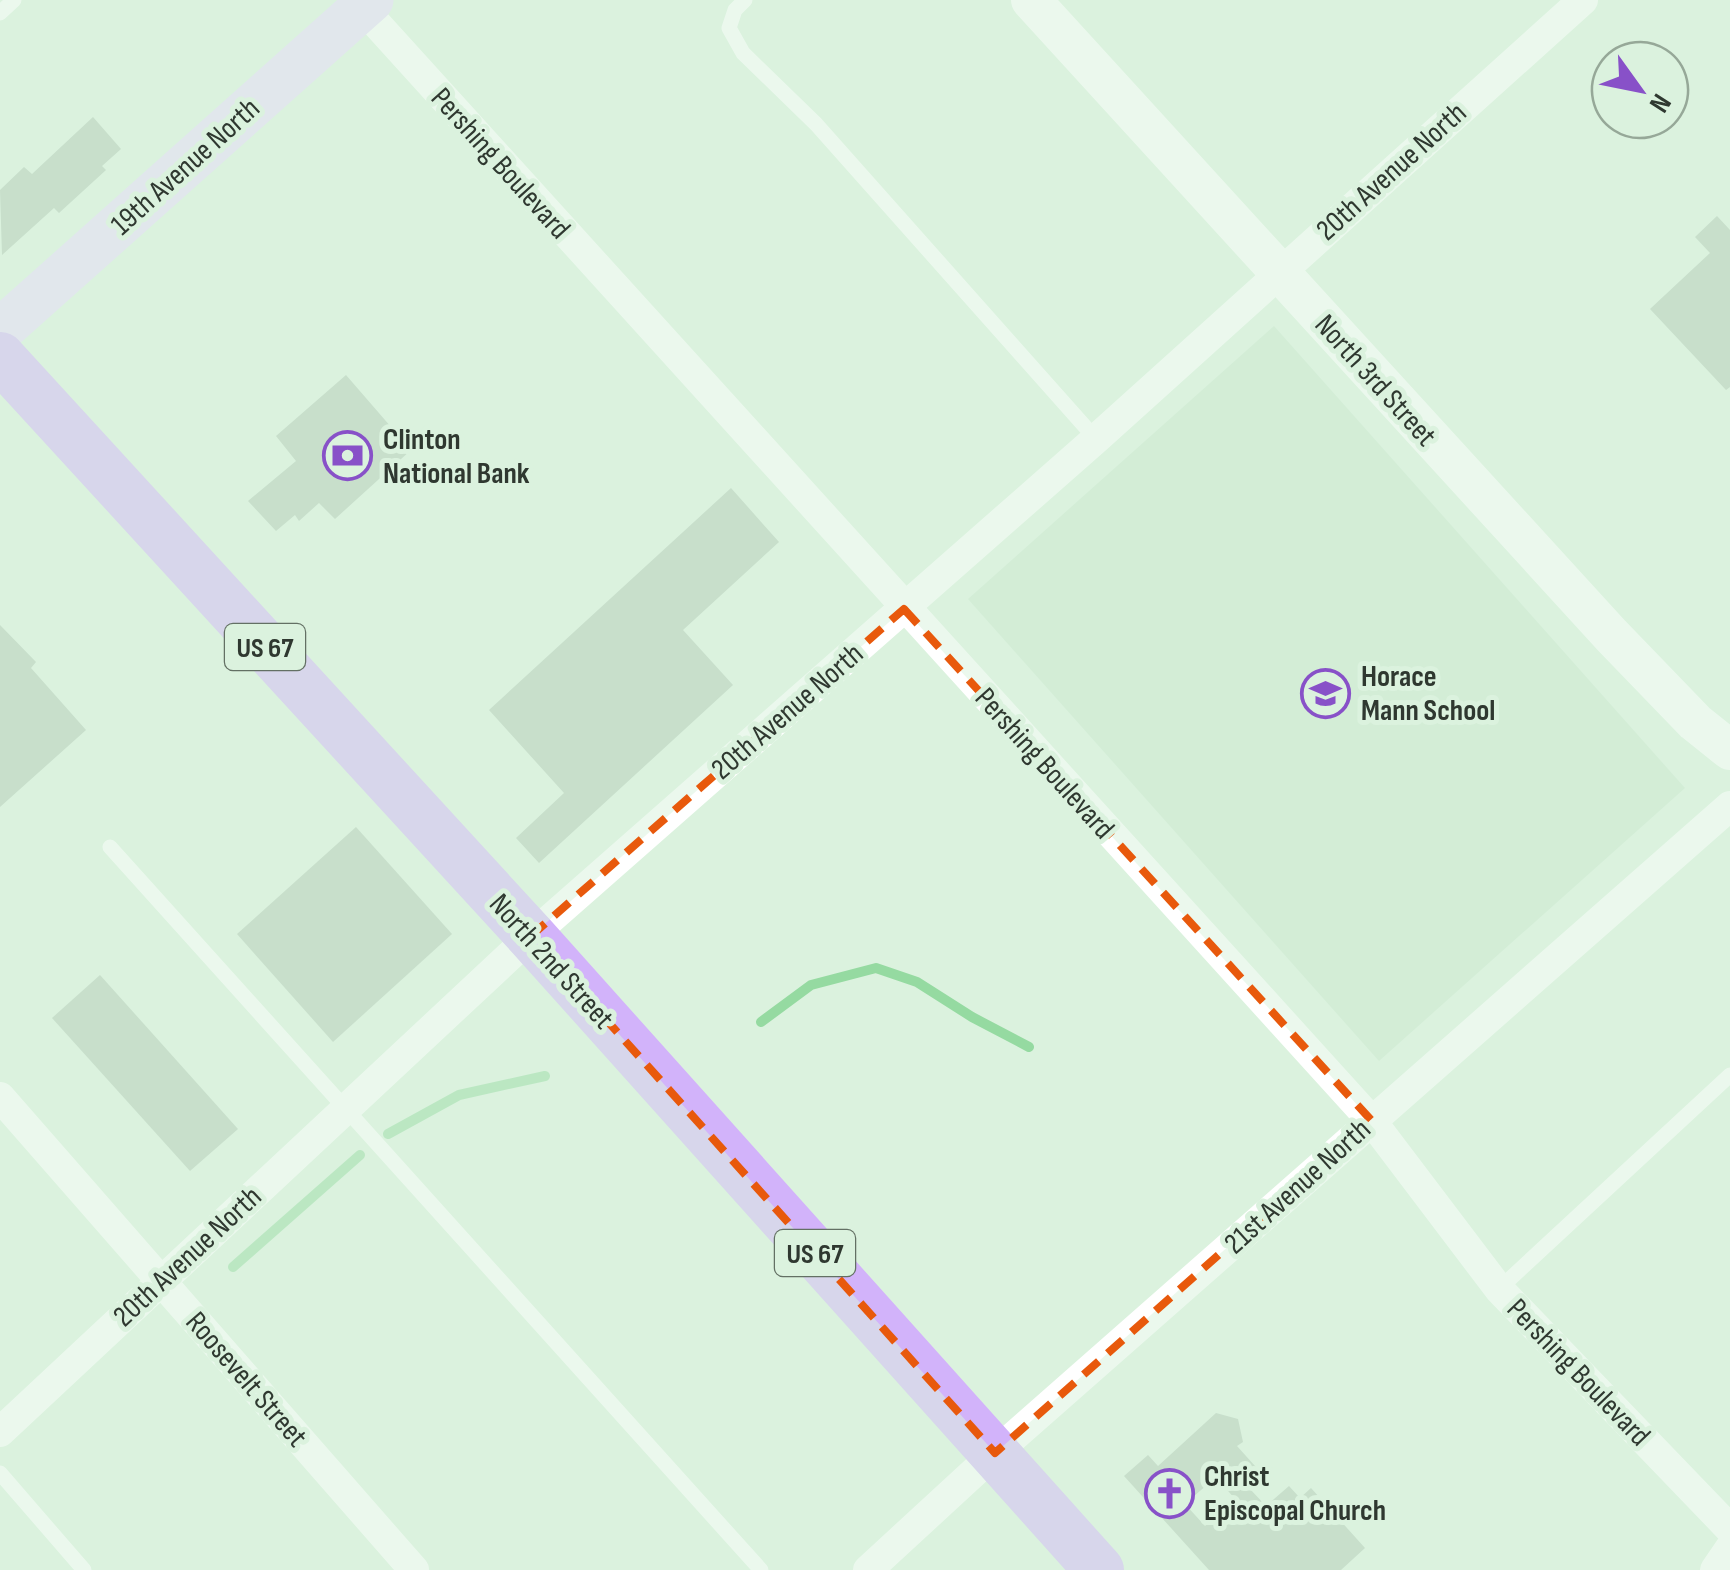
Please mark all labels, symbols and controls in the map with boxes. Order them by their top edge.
north arrow [1590,40,1690,140]
street label: Pershing Boulevard [423,81,577,247]
text: N [1642,88,1678,118]
street label: 19th Avenue North [104,91,267,243]
street label: 20th Avenue North [1309,95,1474,248]
street label: North 3rd Street [1307,307,1444,454]
place label: Clinton National Bank [383,422,530,492]
bank icon: Clinton National Bank [322,430,374,482]
road number: US 67 [225,624,305,670]
street label: 20th Avenue North [704,636,871,787]
place label: Horace Mann School [1361,659,1495,729]
school or university icon: Horace Mann School [1300,667,1352,719]
street label: Pershing Boulevard [967,681,1121,847]
street label: North 2nd Street [481,887,621,1037]
street label: 21st Avenue North [1217,1112,1378,1262]
street label: 20th Avenue North [106,1179,269,1334]
road number: US 67 [775,1230,855,1276]
street label: Pershing Boulevard [1499,1292,1657,1454]
street label: Roosevelt Street [178,1305,315,1455]
place label: Christ Episcopal Church [1204,1459,1386,1529]
church icon: Christ Episcopal Church [1143,1467,1195,1519]

